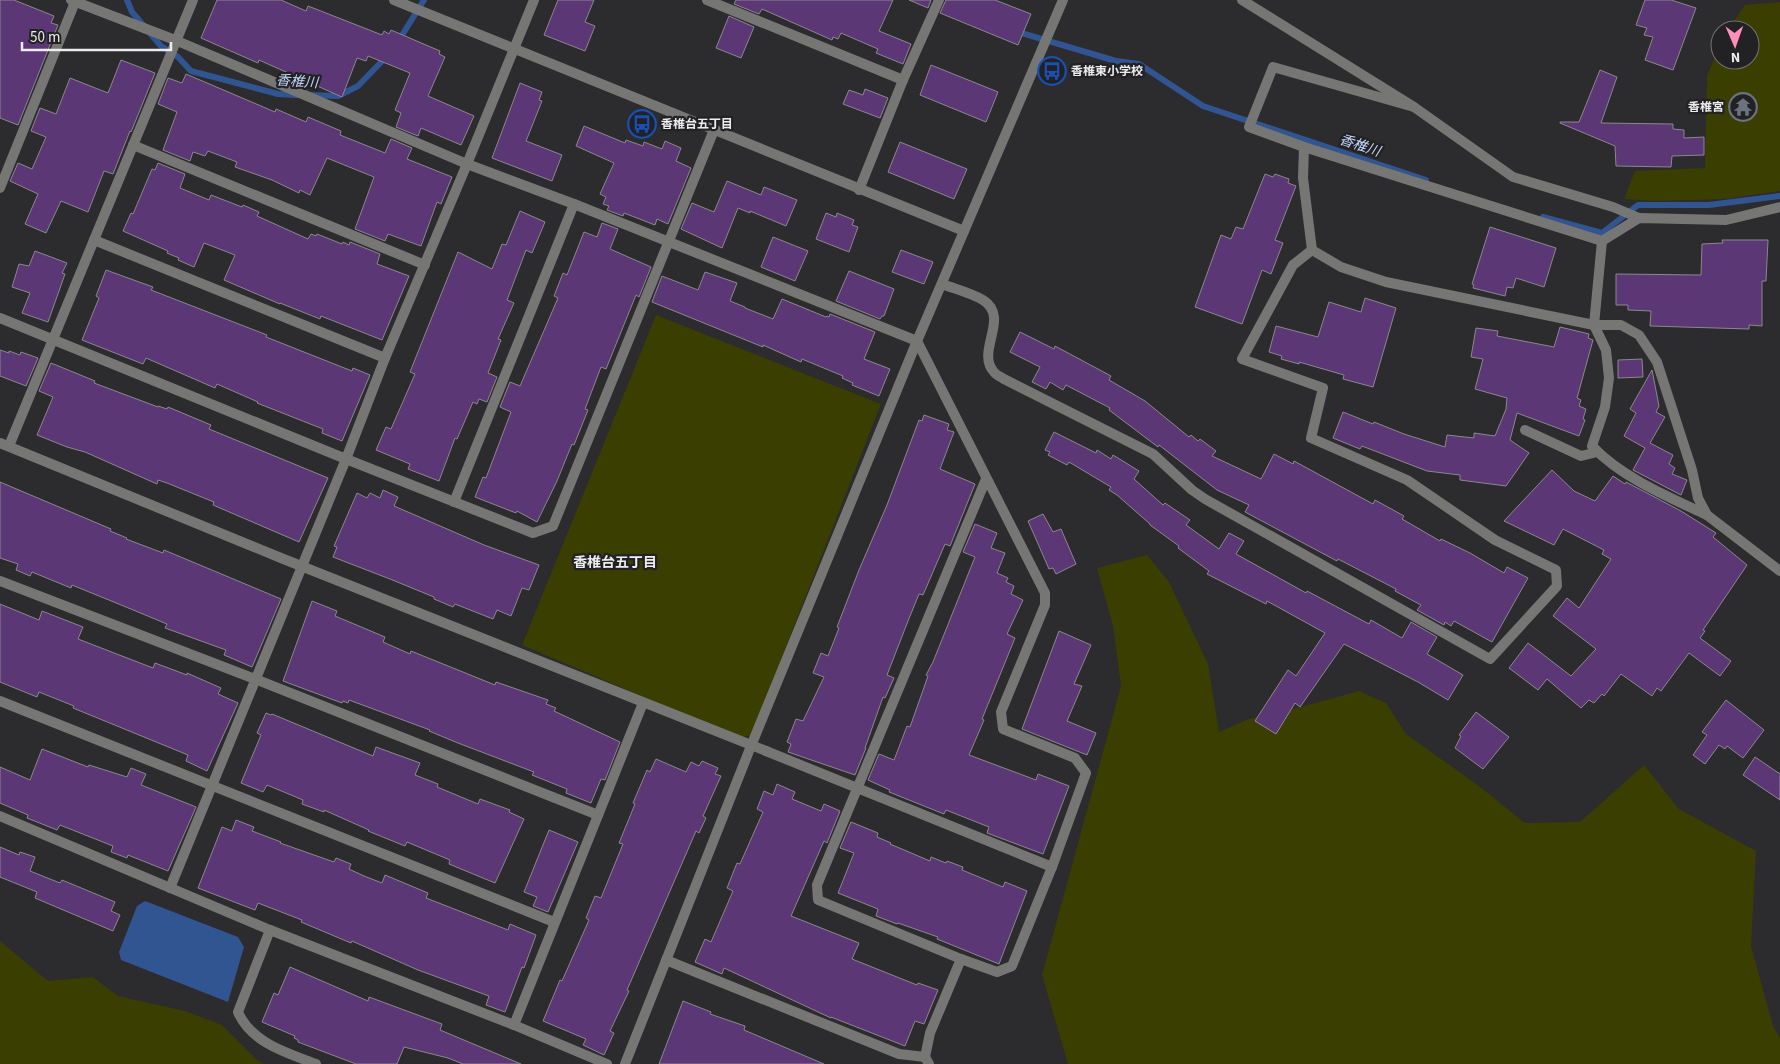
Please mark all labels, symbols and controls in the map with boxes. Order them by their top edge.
scale bar [22,20,171,52]
north arrow [1710,20,1760,70]
text: 50 m [30,27,60,48]
text: N [1730,47,1740,67]
bus stop icon: 香椎東小学校 [1037,56,1067,86]
place label: 香椎東小学校 [1071,63,1143,80]
water label: 香椎川 [275,71,321,94]
temple icon: 香椎宮 [1728,92,1758,122]
place label: 香椎宮 [1688,99,1724,116]
bus stop icon: 香椎台五丁目 [627,109,657,139]
place label: 香椎台五丁目 [661,116,733,133]
water label: 香椎川 [1337,130,1385,163]
district label: 香椎台五丁目 [573,553,657,573]

